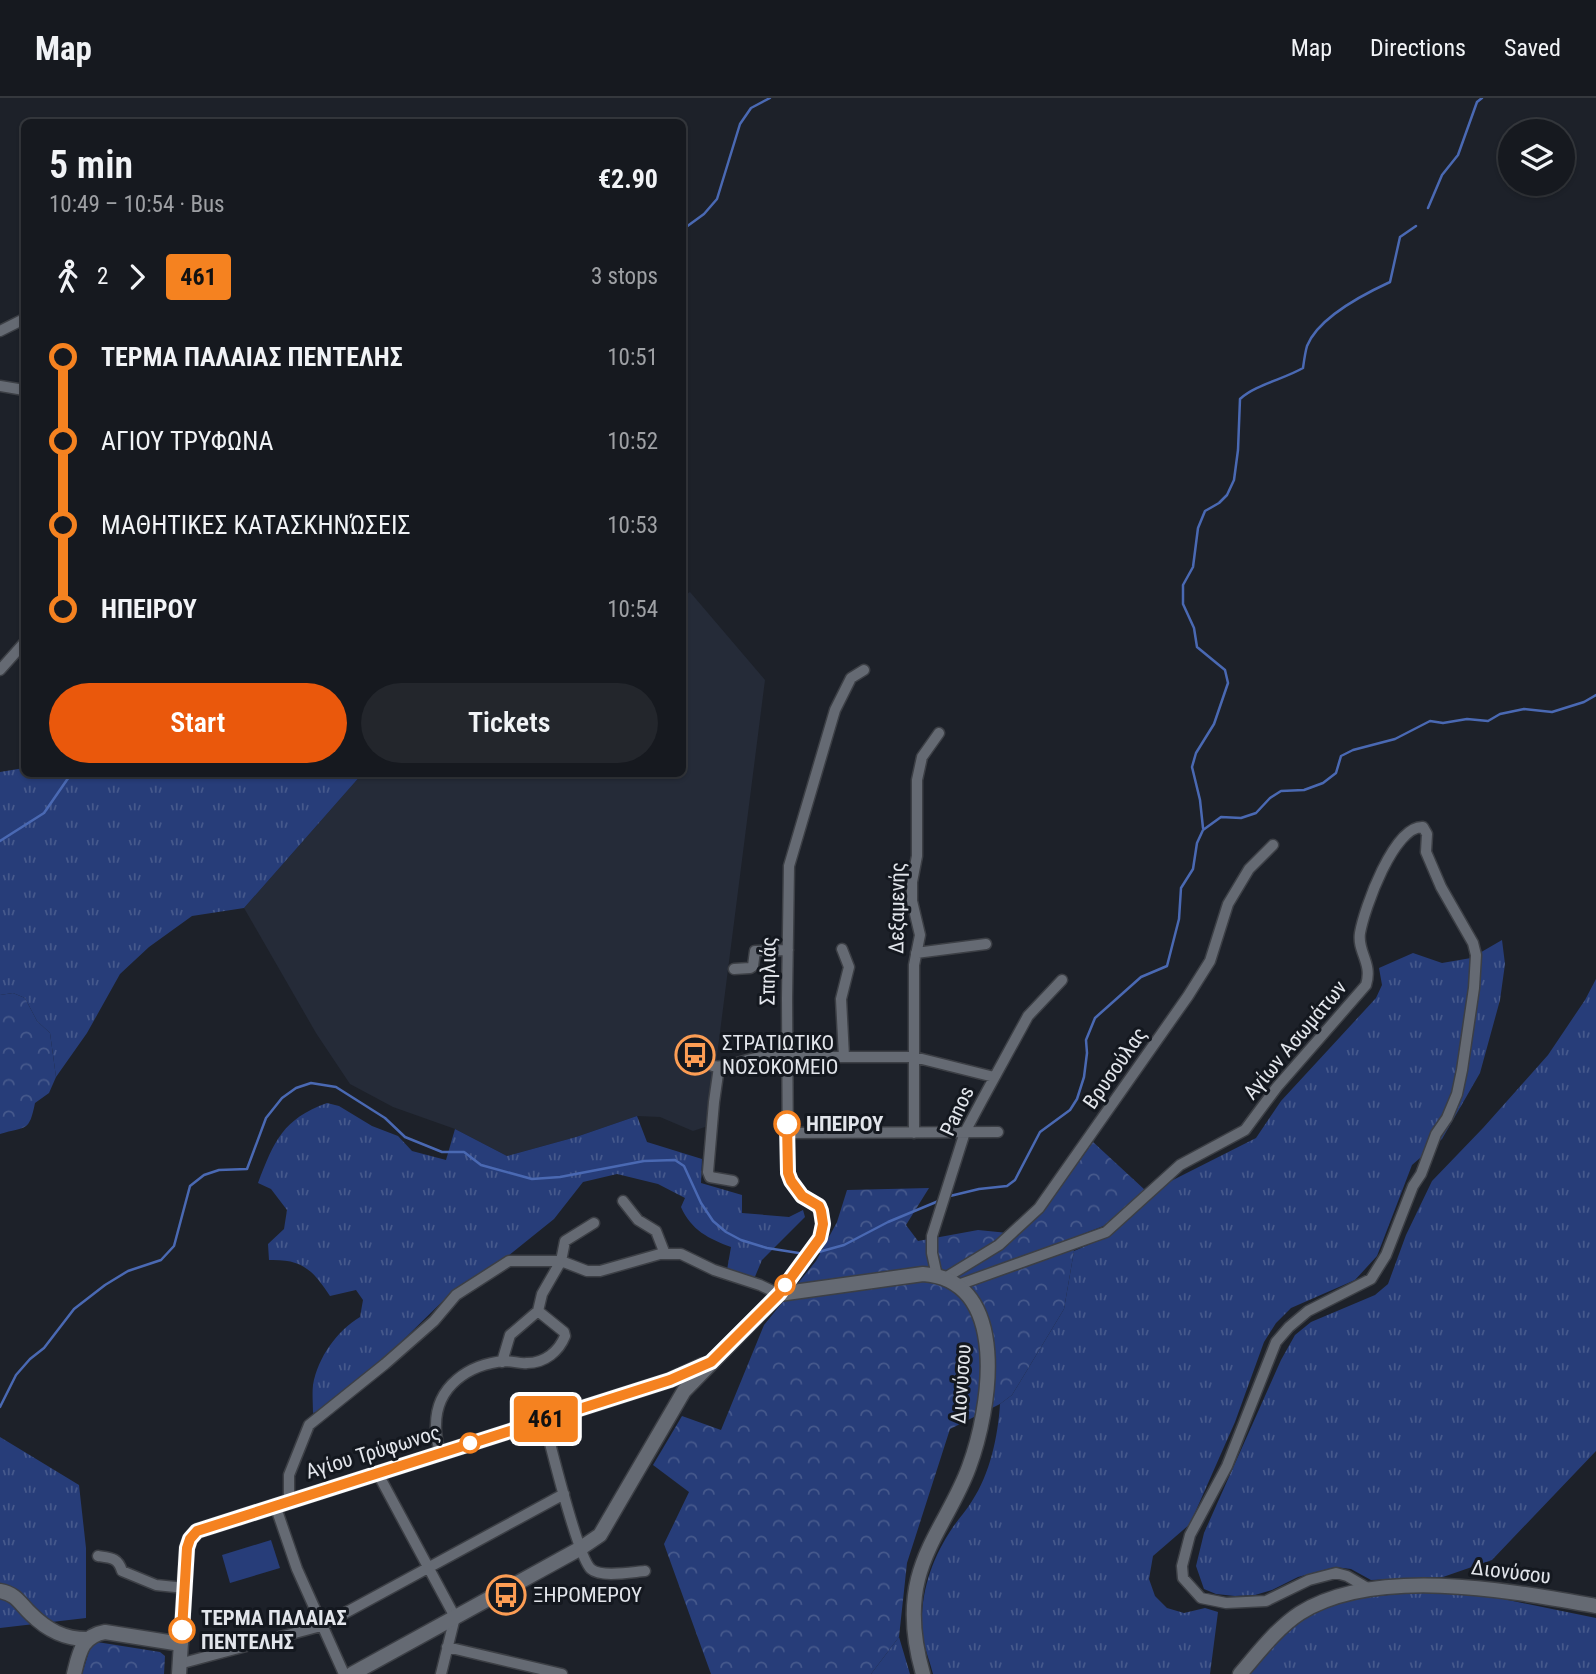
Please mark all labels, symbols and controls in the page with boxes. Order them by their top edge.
text: Map [35,29,92,68]
text: Map [1291,34,1332,62]
text: Directions [1370,34,1466,62]
text: Saved [1504,34,1561,62]
map controls [1498,119,1575,196]
button: layers [1498,119,1575,196]
text: 5 min [49,143,133,187]
text: €2.90 [598,164,658,194]
text: 10:49 – 10:54 · Bus [49,191,225,218]
icon: walk [49,258,87,296]
icon: forward [118,258,156,296]
text: 2 [97,263,108,290]
text: 461 [180,263,217,291]
text: 3 stops [591,263,658,290]
text: ΤΕΡΜΑ ΠΑΛΑΙΑΣ ΠΕΝΤΕΛΗΣ [101,342,403,372]
text: 10:51 [607,344,658,371]
text: ΑΓΙΟΥ ΤΡΥΦΩΝΑ [101,426,273,456]
text: 10:52 [607,428,658,455]
text: ΜΑΘΗΤΙΚΕΣ ΚΑΤΑΣΚΗΝΏΣΕΙΣ [101,510,411,540]
text: 10:53 [607,512,658,539]
text: ΗΠΕΙΡΟΥ [101,594,197,624]
text: 10:54 [607,596,658,623]
button: Start [49,683,347,763]
button: Tickets [361,683,658,763]
street label: Δεξαμενής [884,862,910,954]
street label: Σπηλιάς [755,936,781,1006]
street label: Αγίων Ασωμάτων [1238,976,1352,1104]
street label: Βρυσούλας [1078,1023,1152,1113]
place label: ΣΤΡΑΤΙΩΤΙΚΟ ΝΟΣΟΚΟΜΕΙΟ [722,1031,838,1079]
bus stop icon: ΣΤΡΑΤΙΩΤΙΚΟ ΝΟΣΟΚΟΜΕΙΟ [674,1034,716,1076]
street label: Panos [935,1082,979,1140]
marker: ΗΠΕΙΡΟΥ [774,1111,800,1137]
place label: ΗΠΕΙΡΟΥ [806,1112,884,1136]
unlabelled marker [775,1275,795,1295]
street label: Διονύσου [946,1343,976,1425]
line badge: 461 [506,1396,586,1442]
text: 461 [528,1405,564,1433]
street label: Αγίου Τρύφωνος [303,1420,443,1484]
unlabelled marker [460,1433,480,1453]
street label: Διονύσου [1470,1555,1552,1589]
bus stop icon: ΞΗΡΟΜΕΡΟΥ [485,1574,527,1616]
place label: ΞΗΡΟΜΕΡΟΥ [533,1583,642,1607]
place label: ΤΕΡΜΑ ΠΑΛΑΙΑΣ ΠΕΝΤΕΛΗΣ [201,1606,347,1654]
marker: ΤΕΡΜΑ ΠΑΛΑΙΑΣ ΠΕΝΤΕΛΗΣ [169,1617,195,1643]

